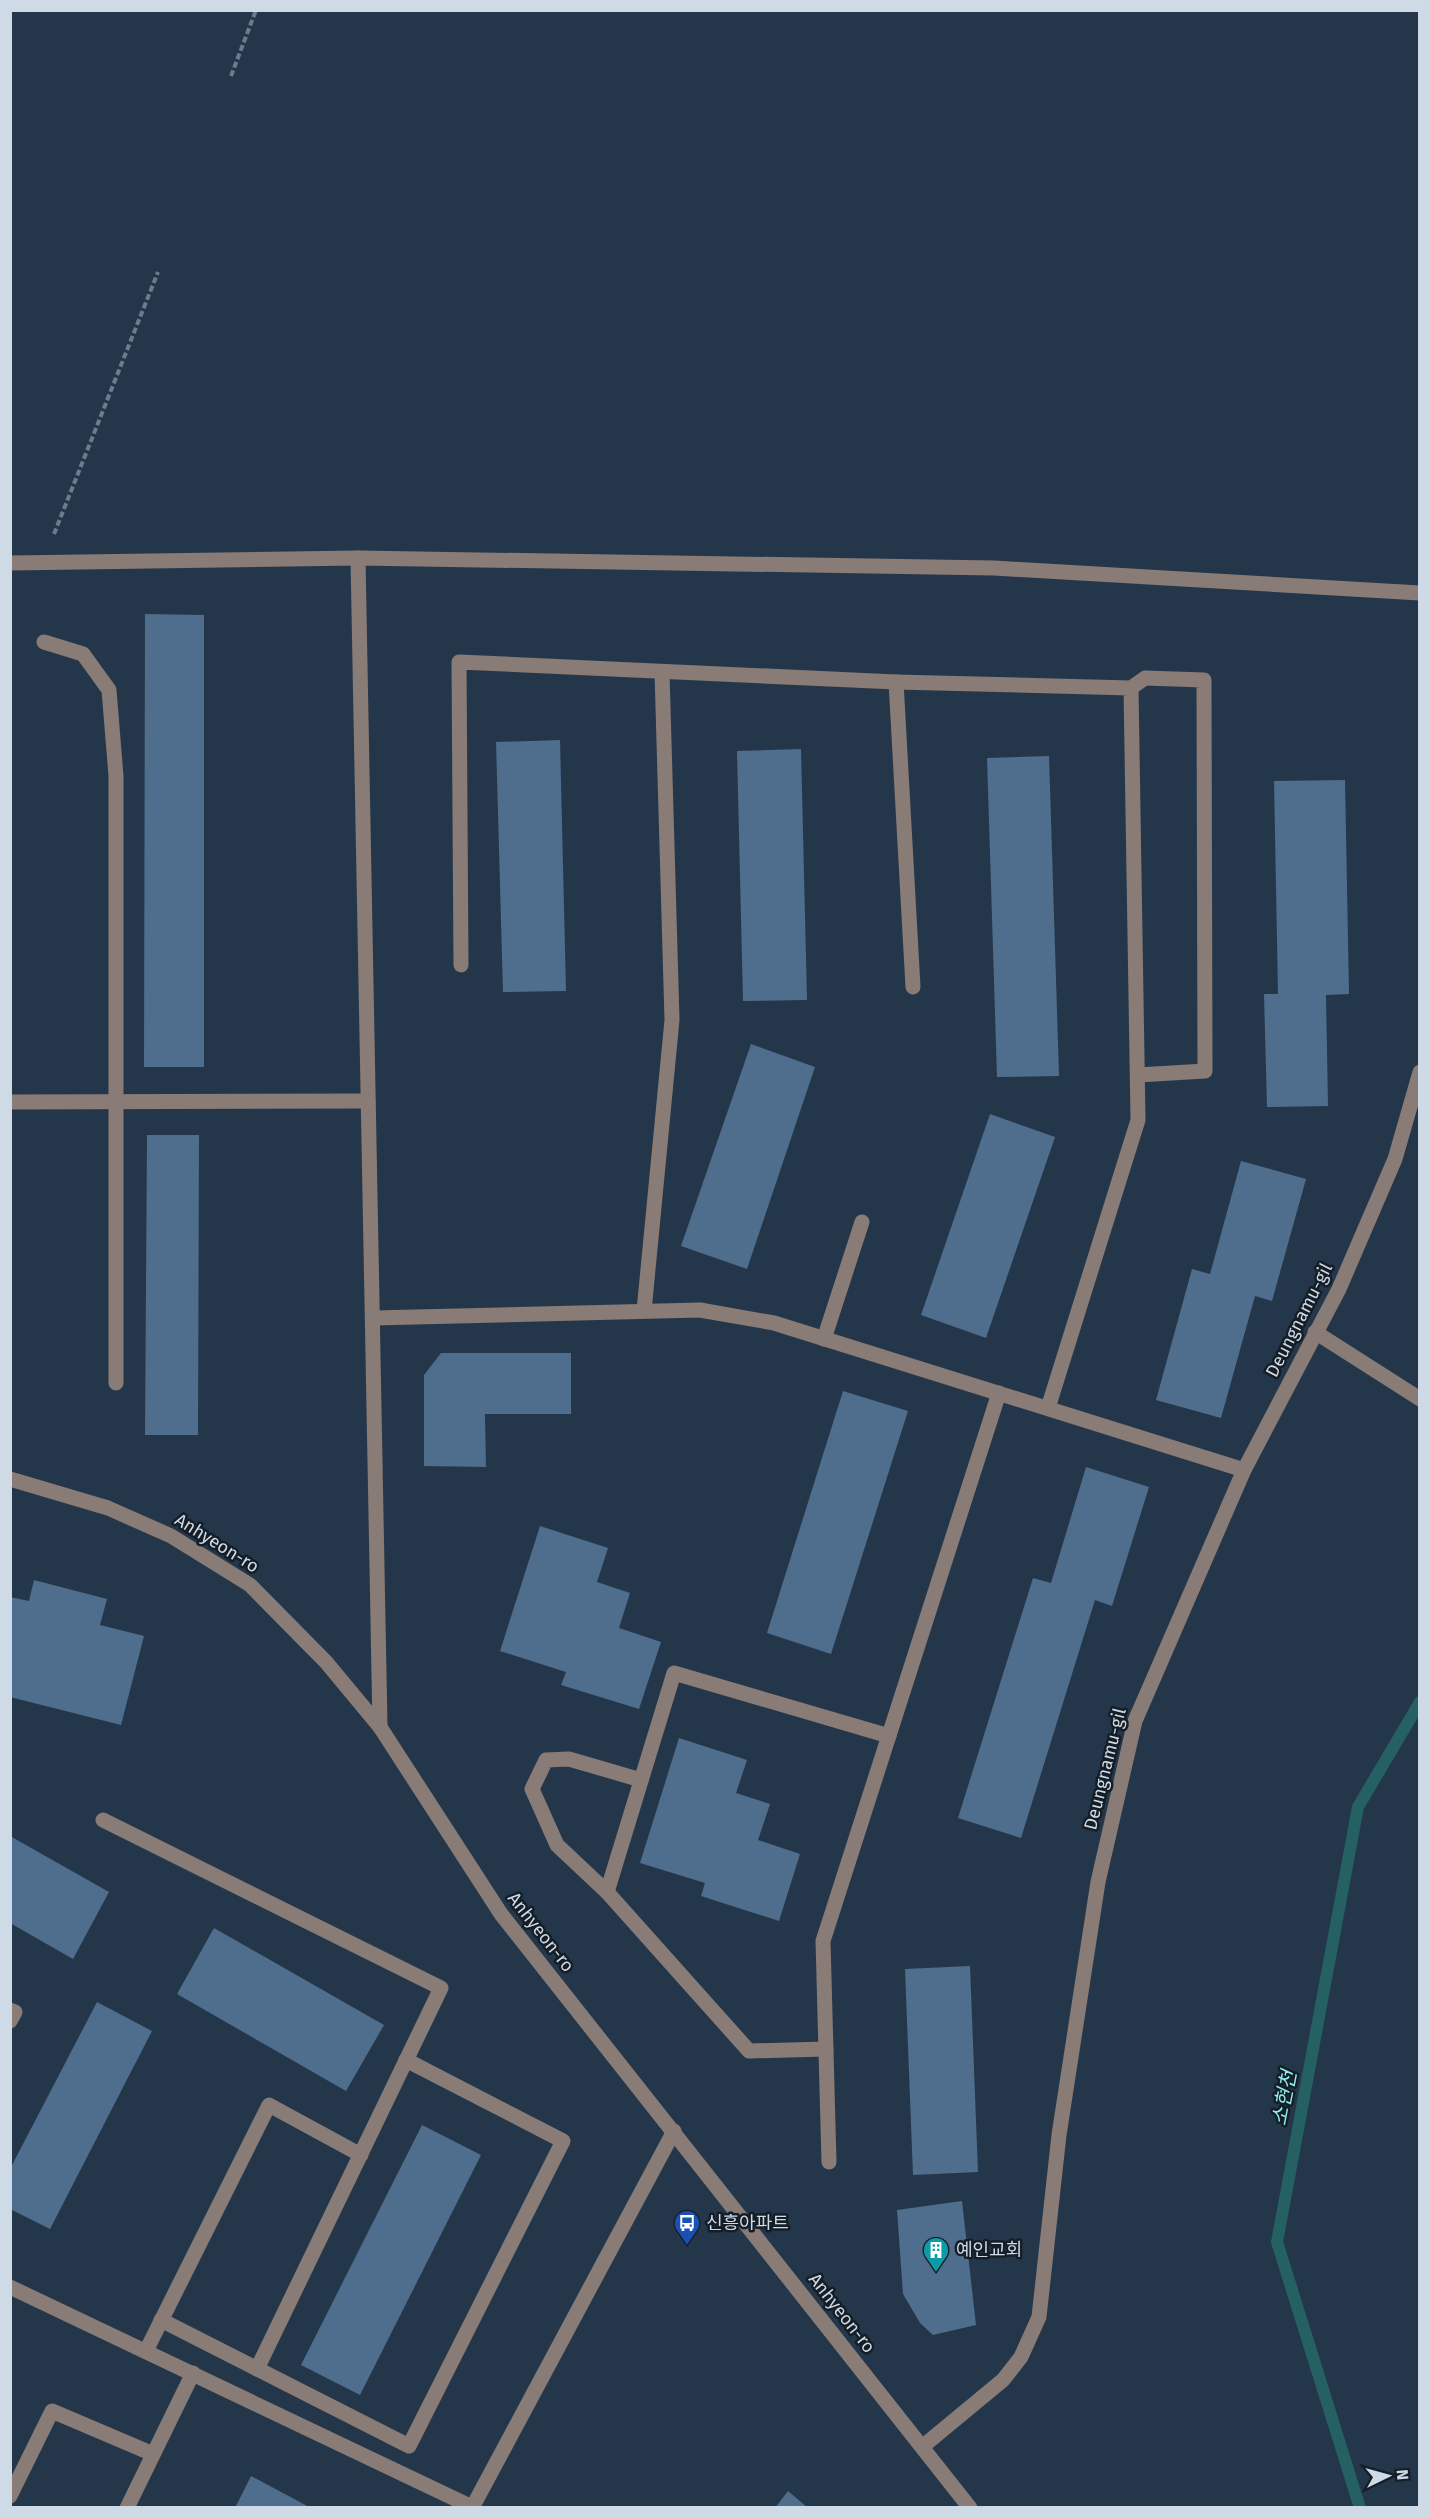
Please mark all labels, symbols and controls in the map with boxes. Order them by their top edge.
street label: Deungnamu-gil [1261,1259,1337,1381]
street label: Anhyeon-ro [171,1508,263,1578]
street label: Deungnamu-gil [1079,1706,1131,1832]
street label: Anhyeon-ro [503,1888,579,1976]
water label: 소현천 [1267,2066,1302,2127]
bus stop icon: 신흥아파트 [672,2208,702,2246]
place label: 신흥아파트 [706,2212,789,2234]
building icon: 예인교회 [921,2235,951,2273]
place label: 예인교회 [956,2239,1022,2261]
street label: Anhyeon-ro [804,2269,880,2357]
north arrow [1358,2446,1418,2506]
text: N [1393,2469,1412,2481]

